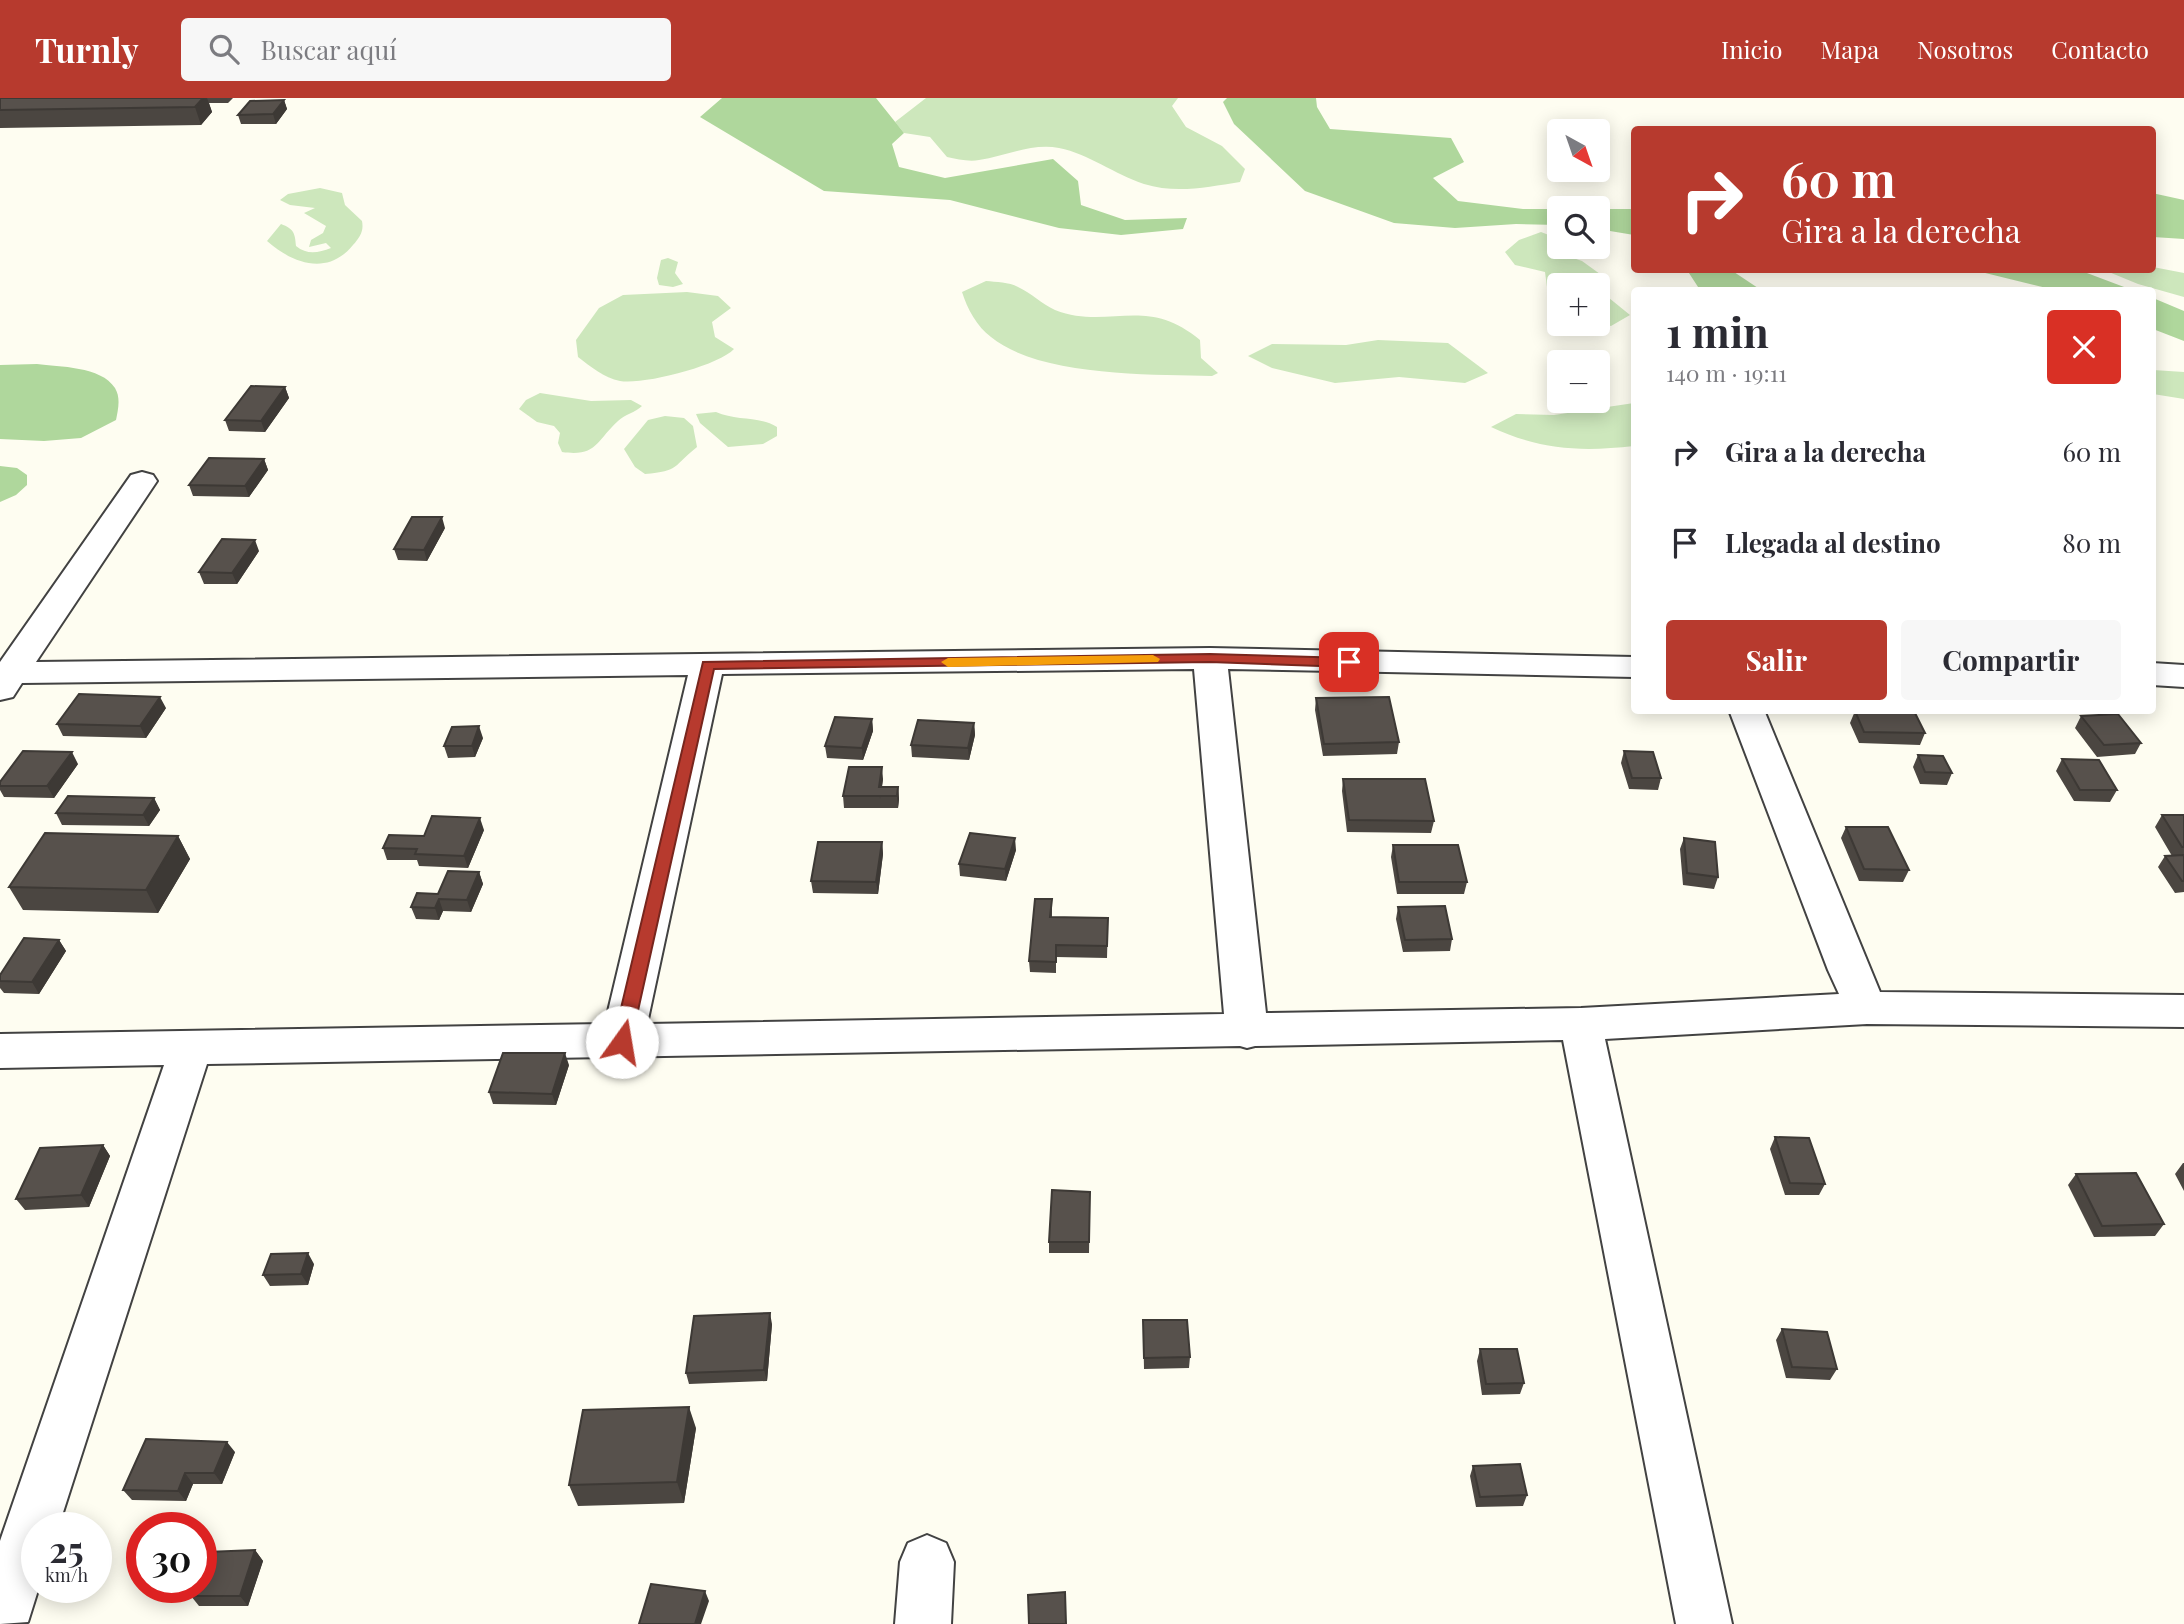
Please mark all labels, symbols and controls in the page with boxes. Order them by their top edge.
search box [181,18,671,81]
text: Turnly [35,27,139,71]
icon: search [205,30,243,68]
text: Buscar aquí [261,32,397,67]
text: Inicio [1721,33,1782,65]
text: Mapa [1820,33,1879,65]
text: Nosotros [1917,33,2013,65]
text: Contacto [2051,33,2149,65]
north arrow [1547,119,1610,182]
map controls [1547,119,1610,413]
text: 60 m [1781,145,1896,210]
icon: right [1666,154,1757,245]
button: search [1547,196,1610,259]
text: Gira a la derecha [1781,208,2021,251]
button: + [1547,273,1610,336]
text: 1 min [1666,303,1769,359]
button: close [2047,310,2121,384]
button: − [1547,350,1610,413]
text: 140 m · 19:11 [1666,357,1787,388]
icon: right [1666,433,1704,471]
text: Gira a la derecha [1725,434,1926,469]
text: 60 m [2062,434,2121,469]
icon: arrive [1666,524,1704,562]
text: Llegada al destino [1725,525,1941,560]
text: 80 m [2062,525,2121,560]
button: Salir [1666,620,1887,700]
button: Compartir [1901,620,2121,700]
pin [1319,632,1379,692]
icon: arrive [1330,643,1368,681]
position arrow [585,1005,659,1079]
speed limit sign: 30 [126,1512,217,1603]
text: 25 [49,1525,84,1572]
text: km/h [45,1563,88,1587]

